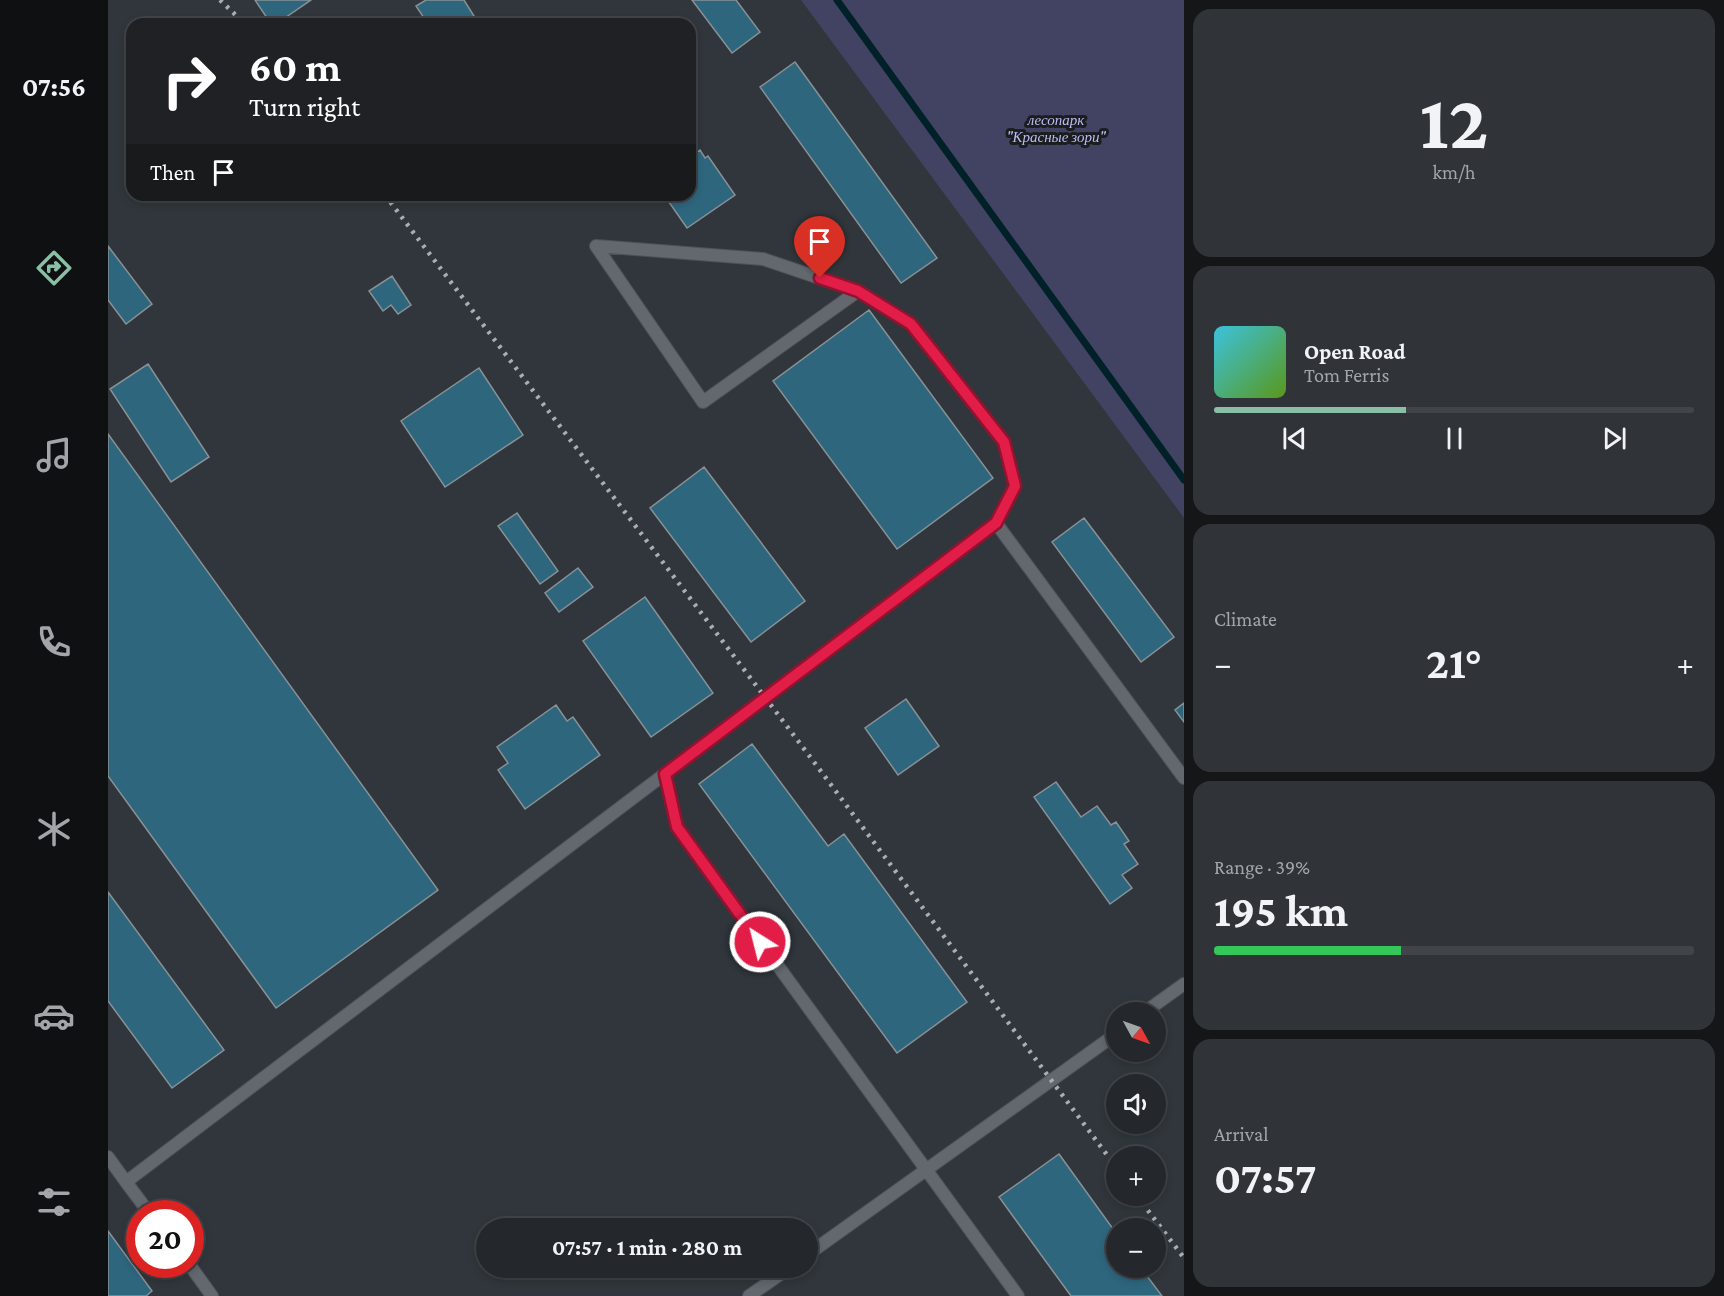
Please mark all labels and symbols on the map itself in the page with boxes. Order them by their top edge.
park label: лесопарк "Красные зори" [1006,112,1106,145]
pin [794,216,845,278]
position arrow [728,910,792,974]
north arrow [1106,1002,1166,1062]
speed limit sign: 20 [126,1200,204,1278]

